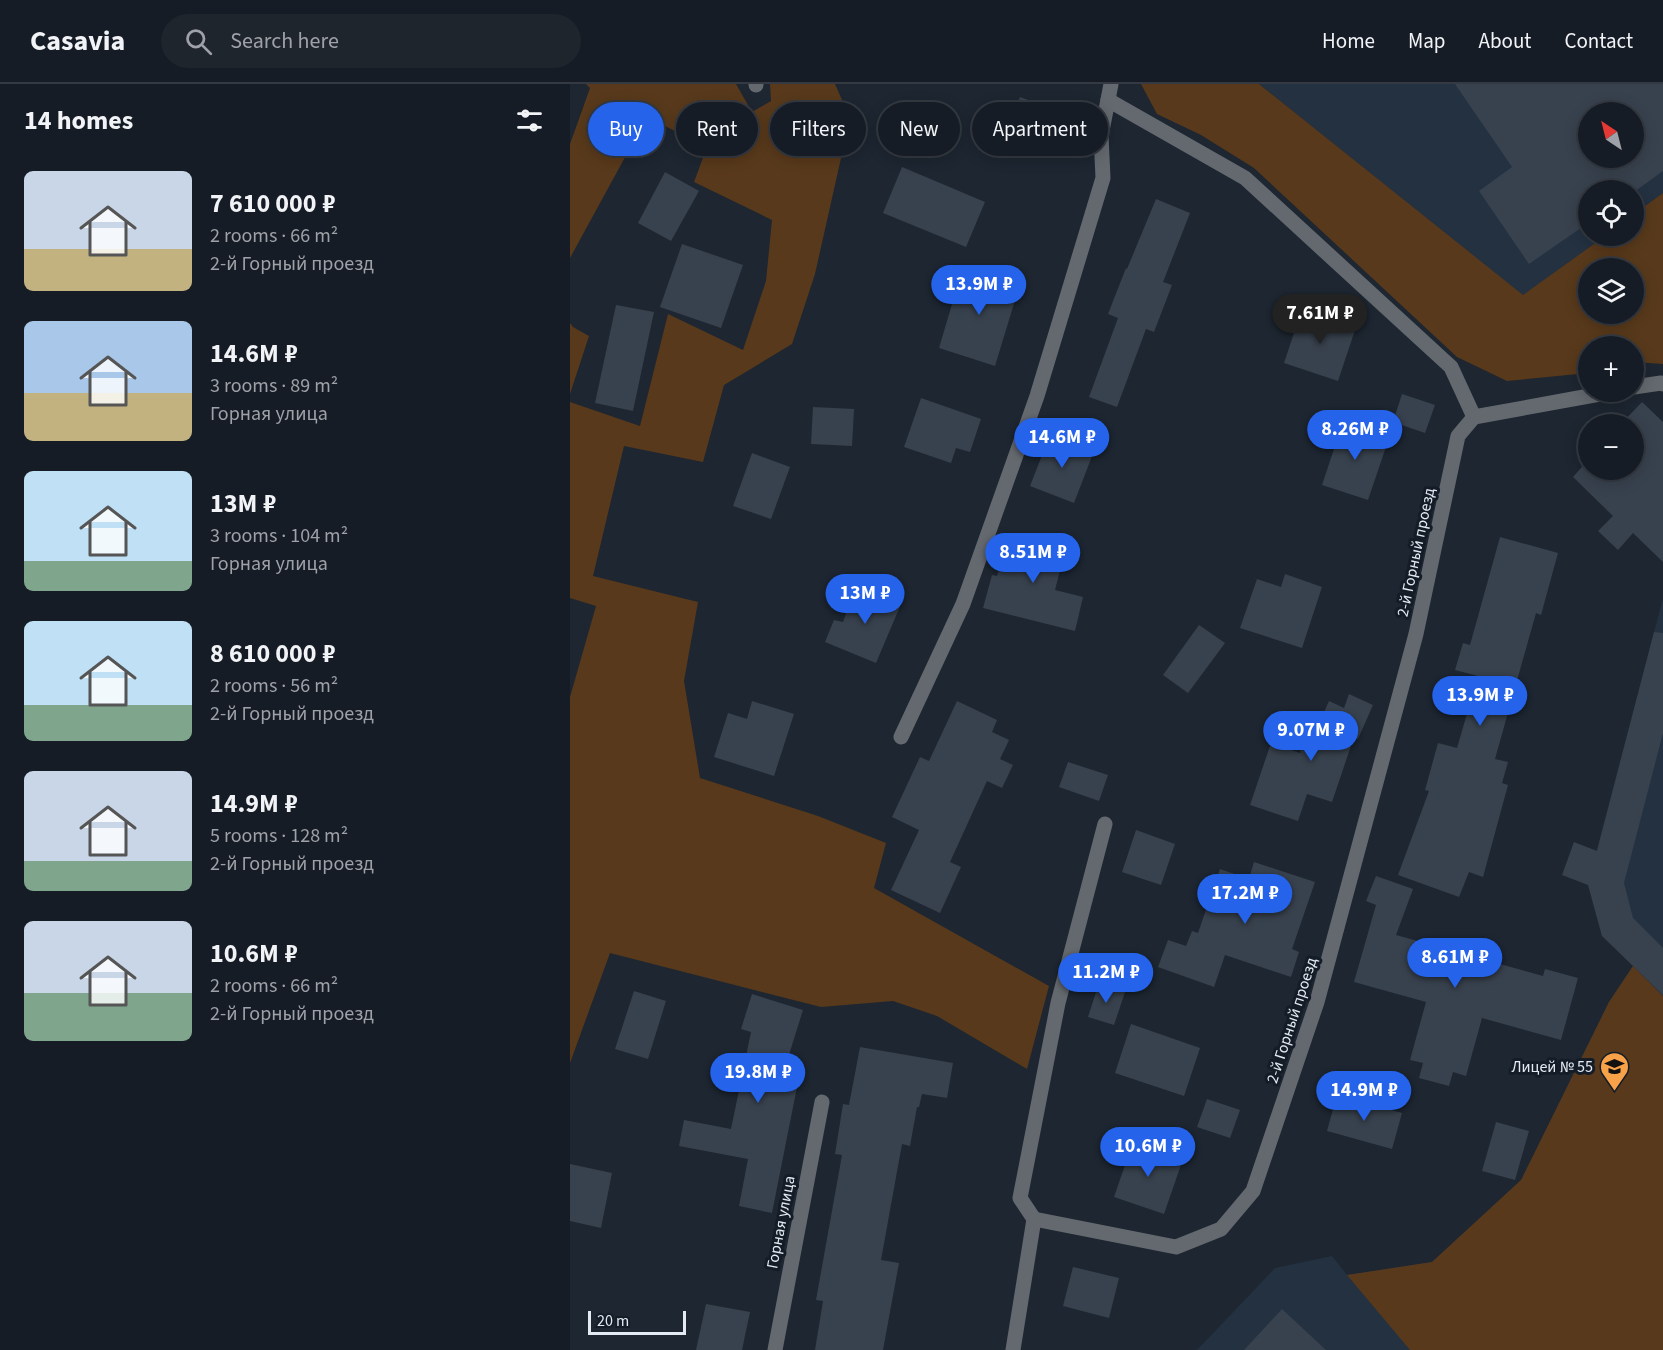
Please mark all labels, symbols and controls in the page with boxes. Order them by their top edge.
search box [161,14,581,68]
text: Casavia [30,21,125,61]
icon: search [182,25,215,58]
text: Search here [230,25,339,57]
text: Home [1322,26,1375,56]
text: Map [1408,26,1446,56]
text: About [1479,26,1531,56]
text: Contact [1564,26,1633,56]
text: 14 homes [24,102,133,139]
chip: Buy [588,102,664,156]
chip: Rent [676,102,758,156]
chip: Filters [770,102,866,156]
chip: New [878,102,960,156]
chip: Apartment [972,102,1108,156]
north arrow [1578,102,1644,168]
map controls [1578,102,1644,480]
icon: filters [513,104,546,137]
button: locate [1578,180,1644,246]
text: 7 610 000 ₽ [210,185,335,222]
icon: home [72,195,144,267]
text: 2 rooms · 66 m² [210,222,338,250]
text: 2-й Горный проезд [210,250,374,278]
button: layers [1578,258,1644,324]
pin: 13.9M ₽ [924,265,1034,316]
text: 13.9M ₽ [945,270,1013,298]
pin: 7.61M ₽ [1265,294,1375,345]
text: 7.61M ₽ [1286,299,1354,327]
text: 14.6M ₽ [210,335,298,372]
button: + [1578,336,1644,402]
icon: home [72,345,144,417]
text: 3 rooms · 89 m² [210,372,338,400]
text: Горная улица [210,400,328,428]
pin: 8.26M ₽ [1300,410,1410,461]
button: − [1578,414,1644,480]
text: 8.26M ₽ [1321,415,1389,443]
pin: 14.6M ₽ [1007,418,1117,469]
text: 14.6M ₽ [1028,423,1096,451]
text: 13M ₽ [210,485,276,522]
street label: 2-й Горный проезд [1392,485,1440,619]
icon: home [72,495,144,567]
text: 3 rooms · 104 m² [210,522,348,550]
pin: 8.51M ₽ [978,533,1088,584]
text: 8.51M ₽ [999,538,1067,566]
text: Горная улица [210,550,328,578]
pin: 13M ₽ [823,574,907,625]
text: 13M ₽ [840,579,890,607]
text: 8 610 000 ₽ [210,635,335,672]
icon: home [72,645,144,717]
text: 2 rooms · 56 m² [210,672,338,700]
pin: 13.9M ₽ [1425,676,1535,727]
text: 13.9M ₽ [1446,681,1514,709]
text: 2-й Горный проезд [210,700,374,728]
pin: 9.07M ₽ [1256,711,1366,762]
text: 9.07M ₽ [1277,716,1345,744]
text: 14.9M ₽ [210,785,298,822]
icon: home [72,795,144,867]
text: 5 rooms · 128 m² [210,822,348,850]
text: 2-й Горный проезд [210,850,374,878]
pin: 17.2M ₽ [1190,874,1300,925]
text: 17.2M ₽ [1211,879,1279,907]
text: 10.6M ₽ [210,935,298,972]
pin: 8.61M ₽ [1400,938,1510,989]
text: 8.61M ₽ [1421,943,1489,971]
icon: home [72,945,144,1017]
pin: 11.2M ₽ [1051,953,1161,1004]
street label: 2-й Горный проезд [1261,954,1323,1086]
text: 11.2M ₽ [1072,958,1140,986]
text: 2 rooms · 66 m² [210,972,338,1000]
text: 2-й Горный проезд [210,1000,374,1028]
school or university icon: Лицей № 55 [1598,1050,1630,1092]
pin: 19.8M ₽ [703,1053,813,1104]
place label: Лицей № 55 [1511,1056,1593,1078]
text: 19.8M ₽ [724,1058,792,1086]
pin: 14.9M ₽ [1309,1071,1419,1122]
text: 14.9M ₽ [1330,1076,1398,1104]
pin: 10.6M ₽ [1093,1127,1203,1178]
text: 10.6M ₽ [1114,1132,1182,1160]
street label: Горная улица [761,1174,801,1271]
scale bar [588,1308,686,1336]
text: 20 m [597,1310,629,1332]

